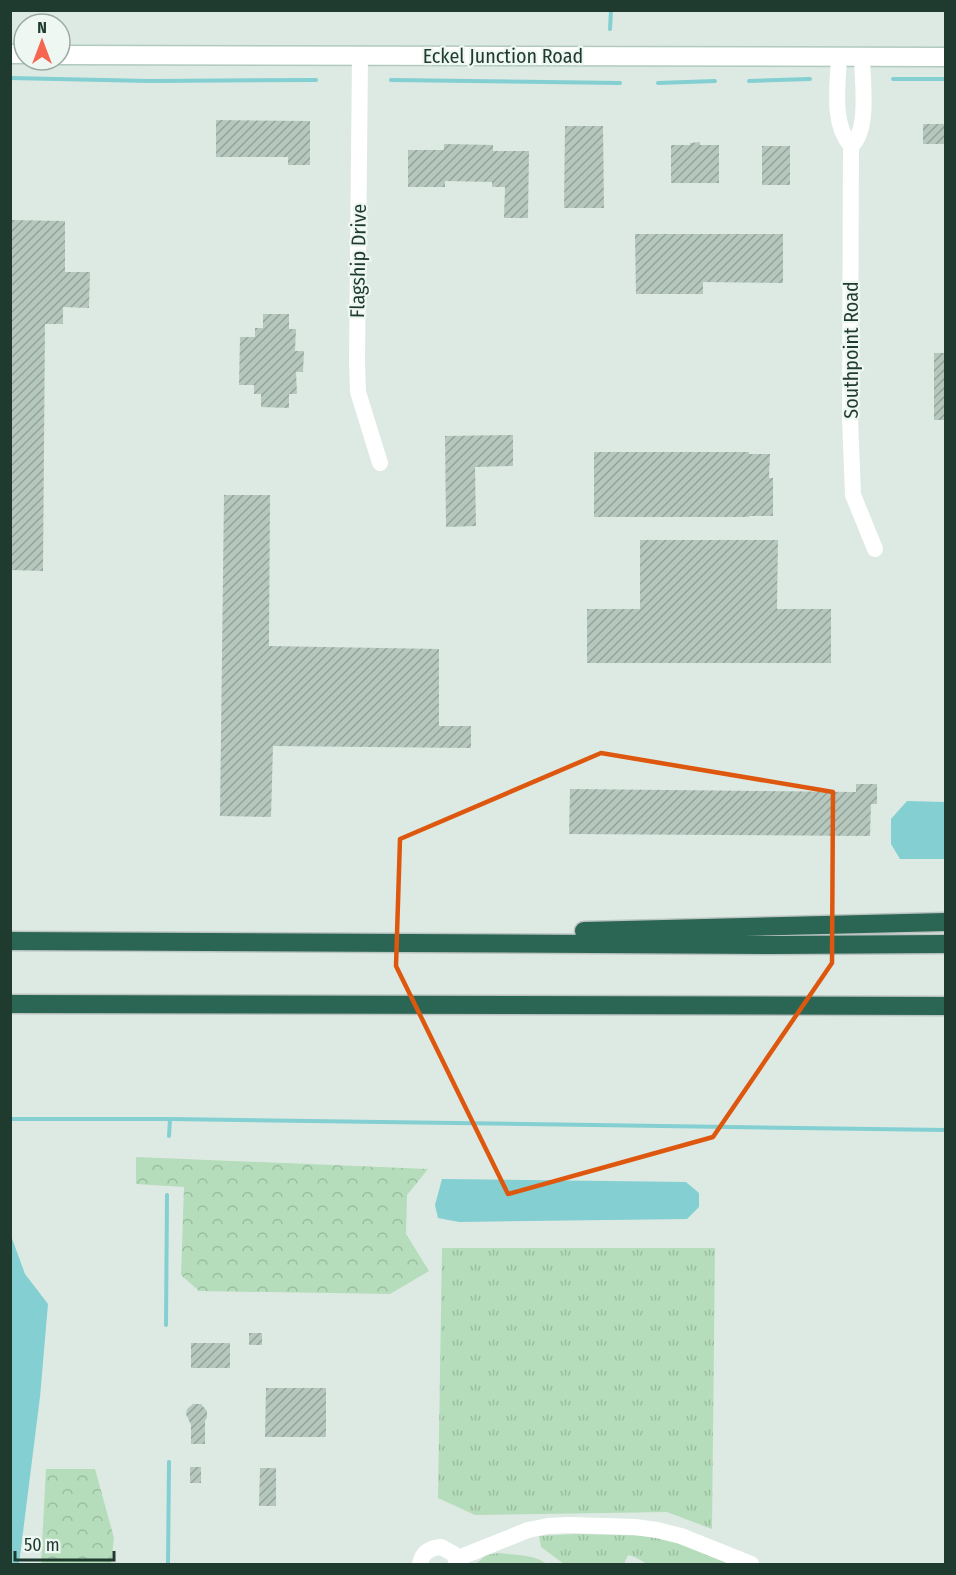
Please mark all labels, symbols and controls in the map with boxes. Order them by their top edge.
north arrow [12,12,72,72]
text: N [37,18,47,37]
street label: Eckel Junction Road [423,44,583,68]
street label: Flagship Drive [345,204,371,318]
street label: Southpoint Road [839,281,863,419]
scale bar [15,1524,114,1562]
text: 50 m [24,1534,60,1556]

